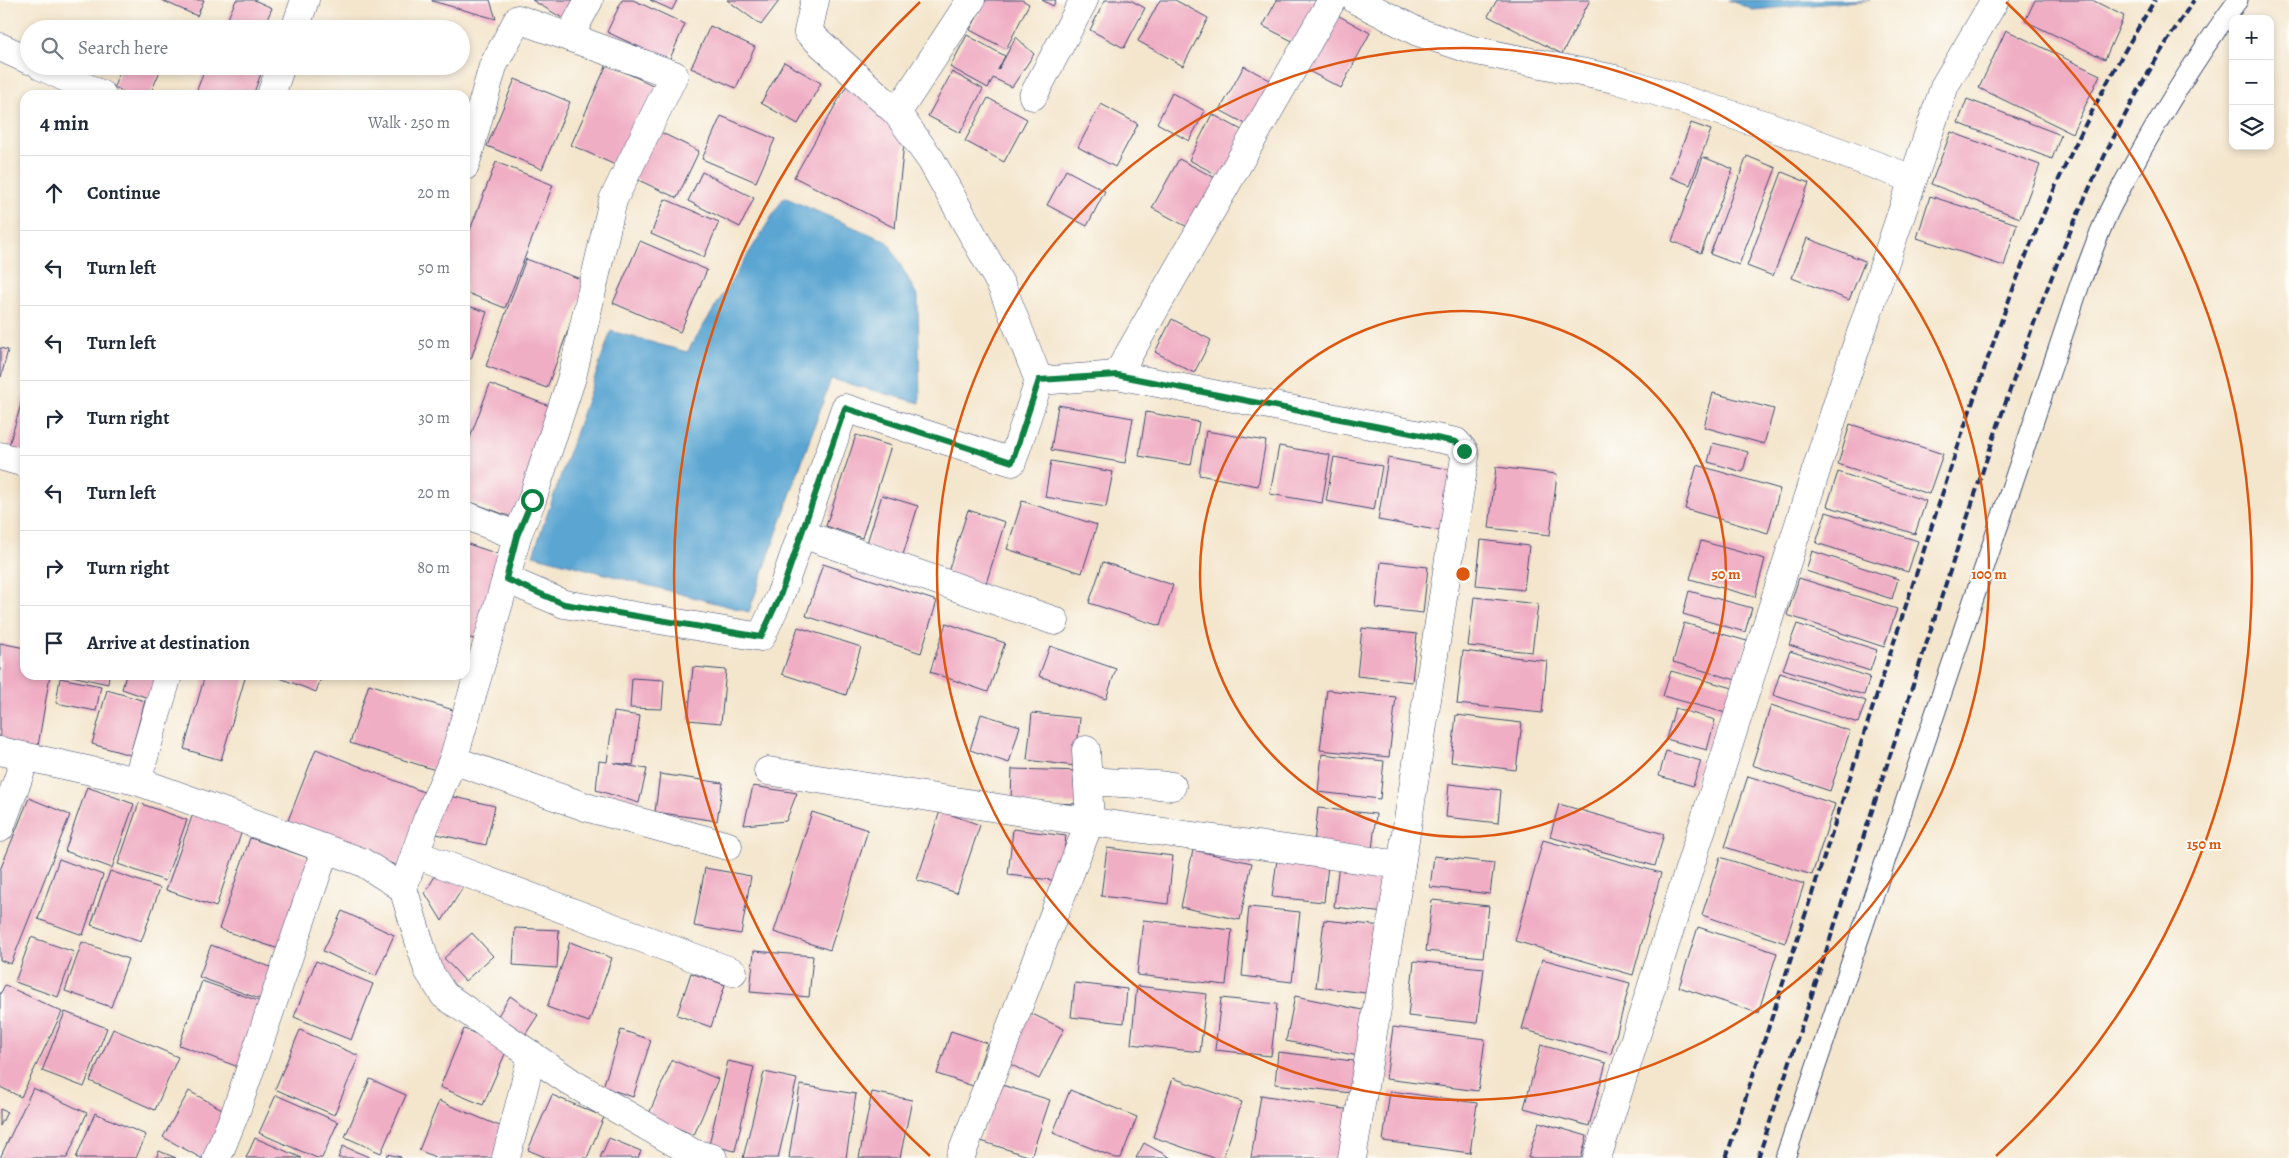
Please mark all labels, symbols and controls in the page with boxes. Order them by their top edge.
map controls [2229,15,2274,150]
button: + [2229,15,2274,60]
search box [20,20,470,75]
icon: search [38,34,66,62]
text: Search here [78,35,168,61]
button: − [2229,60,2274,105]
button: layers [2229,105,2274,150]
text: 4 min [40,109,89,137]
text: Walk · 250 m [368,112,450,134]
icon: ahead [40,179,68,207]
text: Continue [87,180,161,206]
text: 20 m [417,182,450,204]
icon: left [40,254,68,282]
text: Turn left [87,255,156,281]
text: 50 m [418,257,450,279]
icon: left [40,329,68,357]
text: Turn left [87,330,156,356]
text: 50 m [418,332,450,354]
icon: right [40,404,68,432]
text: Turn right [87,405,169,431]
text: 30 m [418,407,450,429]
route end [1453,440,1476,463]
icon: left [40,479,68,507]
text: Turn left [87,480,156,506]
text: 20 m [417,482,450,504]
route start [521,489,544,512]
icon: right [40,554,68,582]
text: Turn right [87,555,169,581]
text: 80 m [417,557,450,579]
text: 50 m [1711,564,1741,584]
text: 100 m [1971,564,2007,584]
centre of rings [1454,565,1472,583]
icon: arrive [40,629,68,657]
text: Arrive at destination [87,630,250,656]
text: 150 m [2187,834,2222,854]

